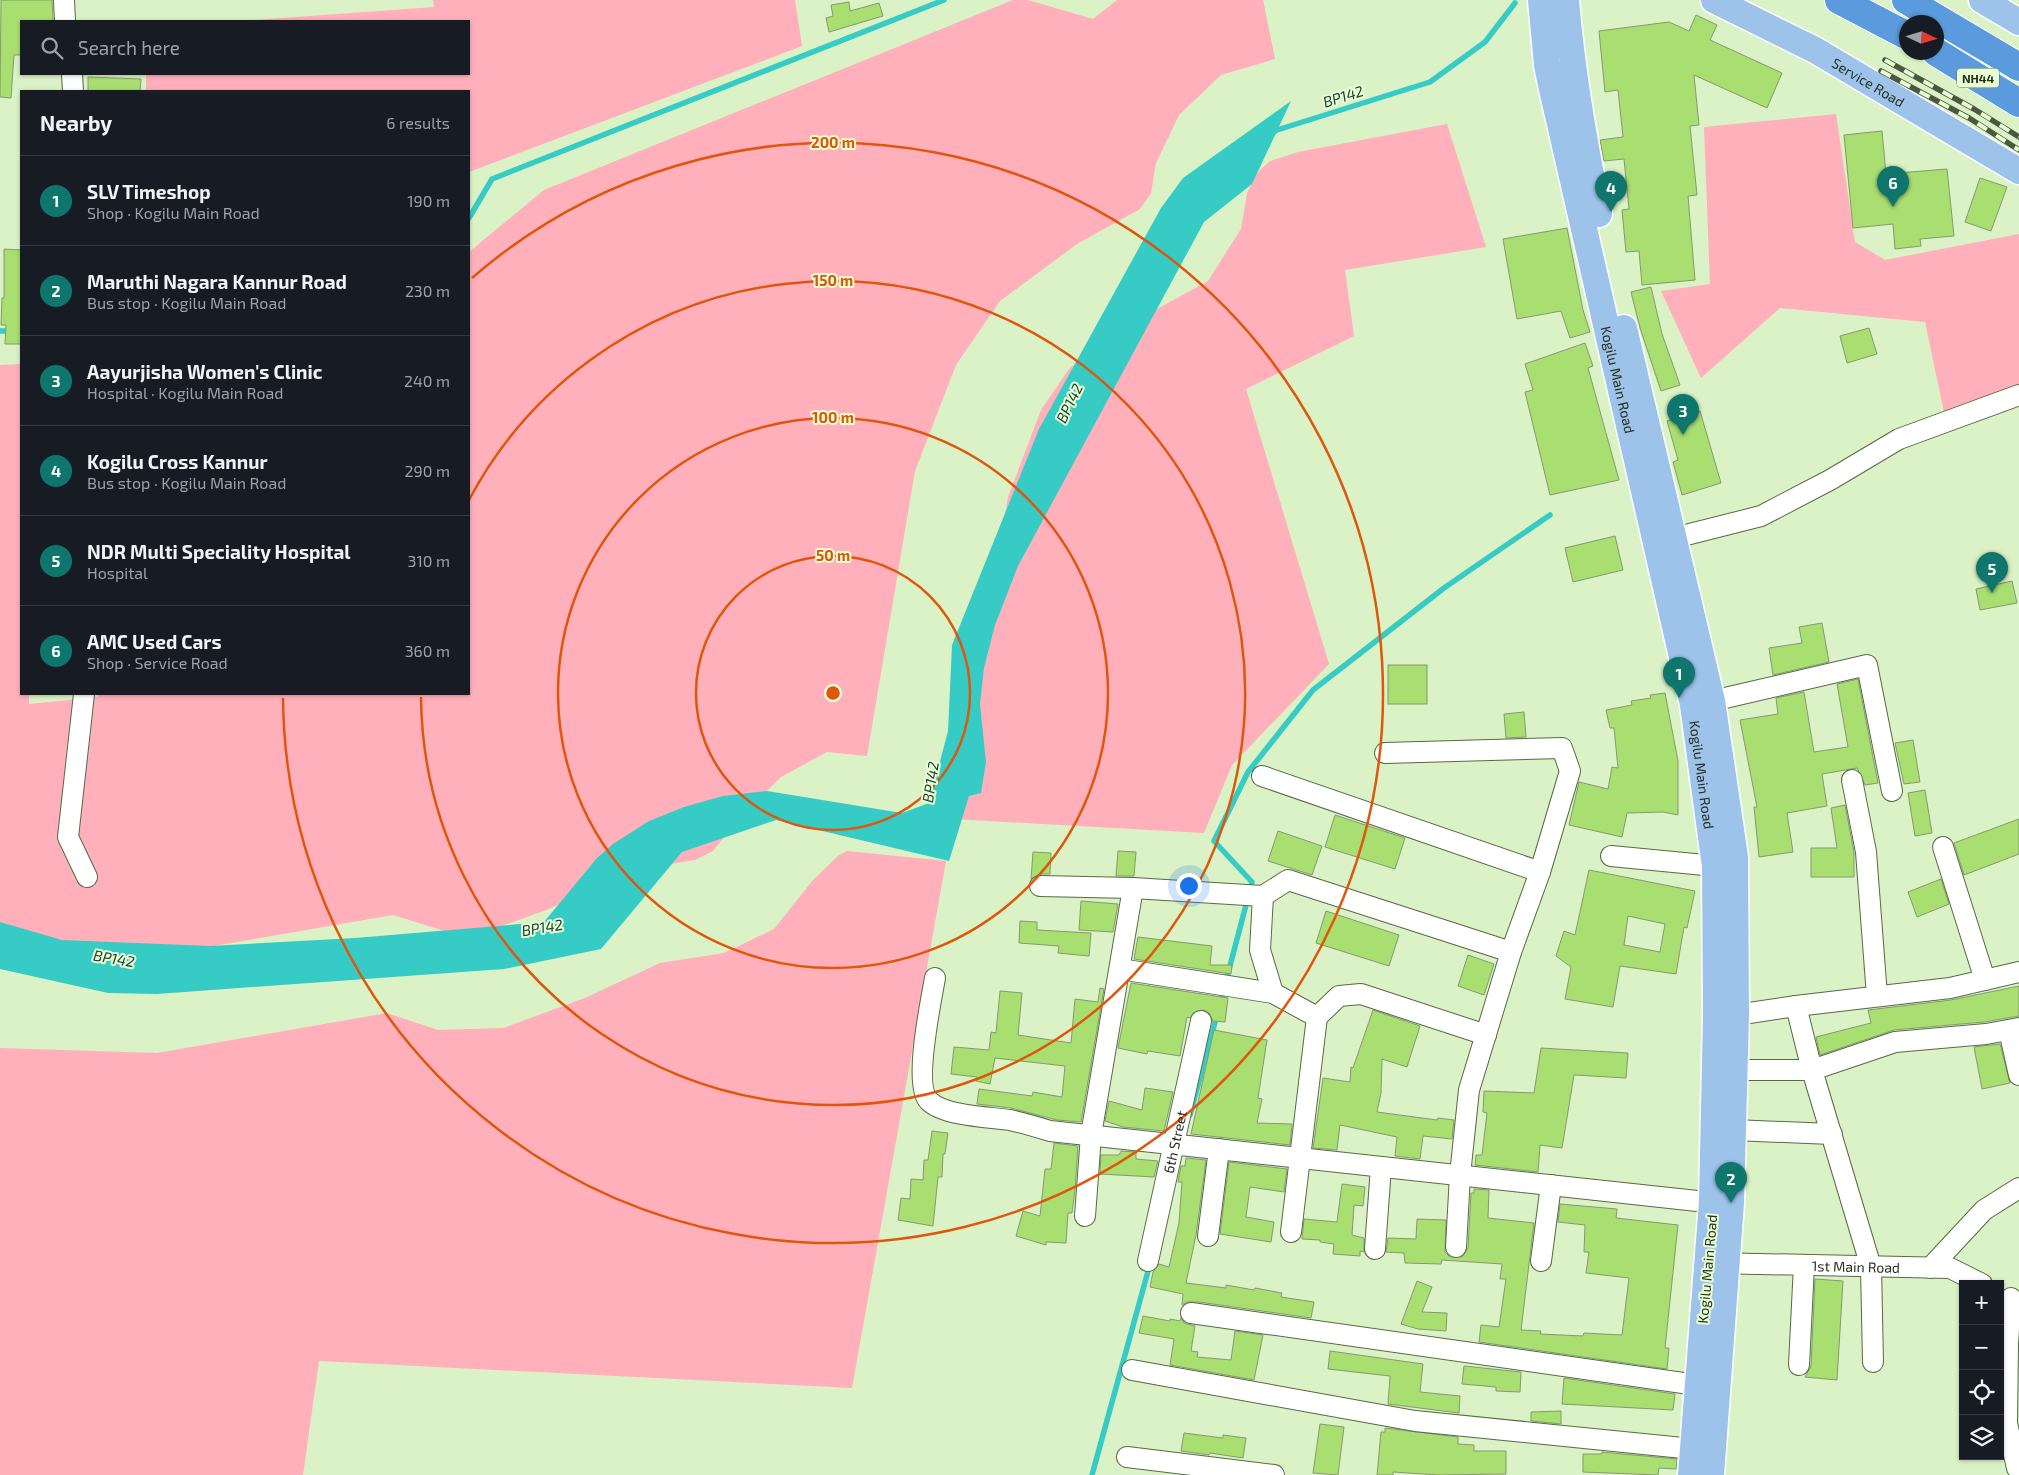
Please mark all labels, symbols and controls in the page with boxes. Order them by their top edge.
north arrow [1899,15,1944,60]
search box [20,20,470,75]
icon: search [38,34,66,62]
text: Search here [78,36,180,59]
street label: Service Road [1829,54,1908,110]
road number: NH44 [1957,68,1999,88]
water label: BP142 [1321,81,1365,111]
text: Nearby [40,110,112,135]
text: 6 results [386,113,450,132]
text: 200 m [811,133,855,151]
pin: 6 [1877,166,1909,207]
pin: 4 [1595,171,1627,212]
text: SLV Timeshop [87,180,211,203]
text: 1 [53,191,59,210]
text: 190 m [407,191,450,210]
text: Shop · Kogilu Main Road [87,203,260,222]
text: Maruthi Nagara Kannur Road [87,270,347,293]
text: 150 m [813,271,853,289]
text: 2 [51,281,61,300]
text: 230 m [405,281,450,300]
text: Bus stop · Kogilu Main Road [87,293,286,312]
street label: Kogilu Main Road [1598,324,1639,435]
text: Aayurjisha Women's Clinic [87,360,322,383]
text: 3 [51,371,61,390]
text: 240 m [404,371,450,390]
water label: BP142 [1052,380,1086,426]
text: Hospital · Kogilu Main Road [87,383,283,402]
pin: 3 [1667,394,1699,435]
text: 100 m [812,408,854,426]
text: Kogilu Cross Kannur [87,450,268,473]
text: 4 [51,461,61,480]
text: 290 m [405,461,450,480]
text: Bus stop · Kogilu Main Road [87,473,286,492]
text: NDR Multi Speciality Hospital [87,540,351,563]
text: 50 m [816,546,850,564]
text: 5 [52,551,60,570]
text: 310 m [408,551,450,570]
pin: 5 [1976,552,2008,593]
text: Hospital [87,563,148,582]
text: AMC Used Cars [87,630,222,653]
text: 6 [51,641,61,660]
text: 360 m [405,641,450,660]
text: Shop · Service Road [87,653,228,672]
pin: 1 [1663,657,1695,698]
centre of rings [824,684,842,702]
street label: Kogilu Main Road [1687,719,1718,830]
water label: BP142 [918,760,942,804]
your location [1176,873,1202,899]
water label: BP142 [520,915,564,939]
water label: BP142 [92,946,136,970]
street label: 6th Street [1159,1109,1189,1175]
pin: 2 [1715,1162,1747,1203]
street label: Kogilu Main Road [1694,1214,1720,1324]
street label: 1st Main Road [1812,1257,1900,1275]
map controls [1959,1280,2004,1460]
button: + [1959,1280,2004,1325]
button: − [1959,1325,2004,1370]
button: locate [1959,1370,2004,1415]
button: layers [1959,1415,2004,1460]

